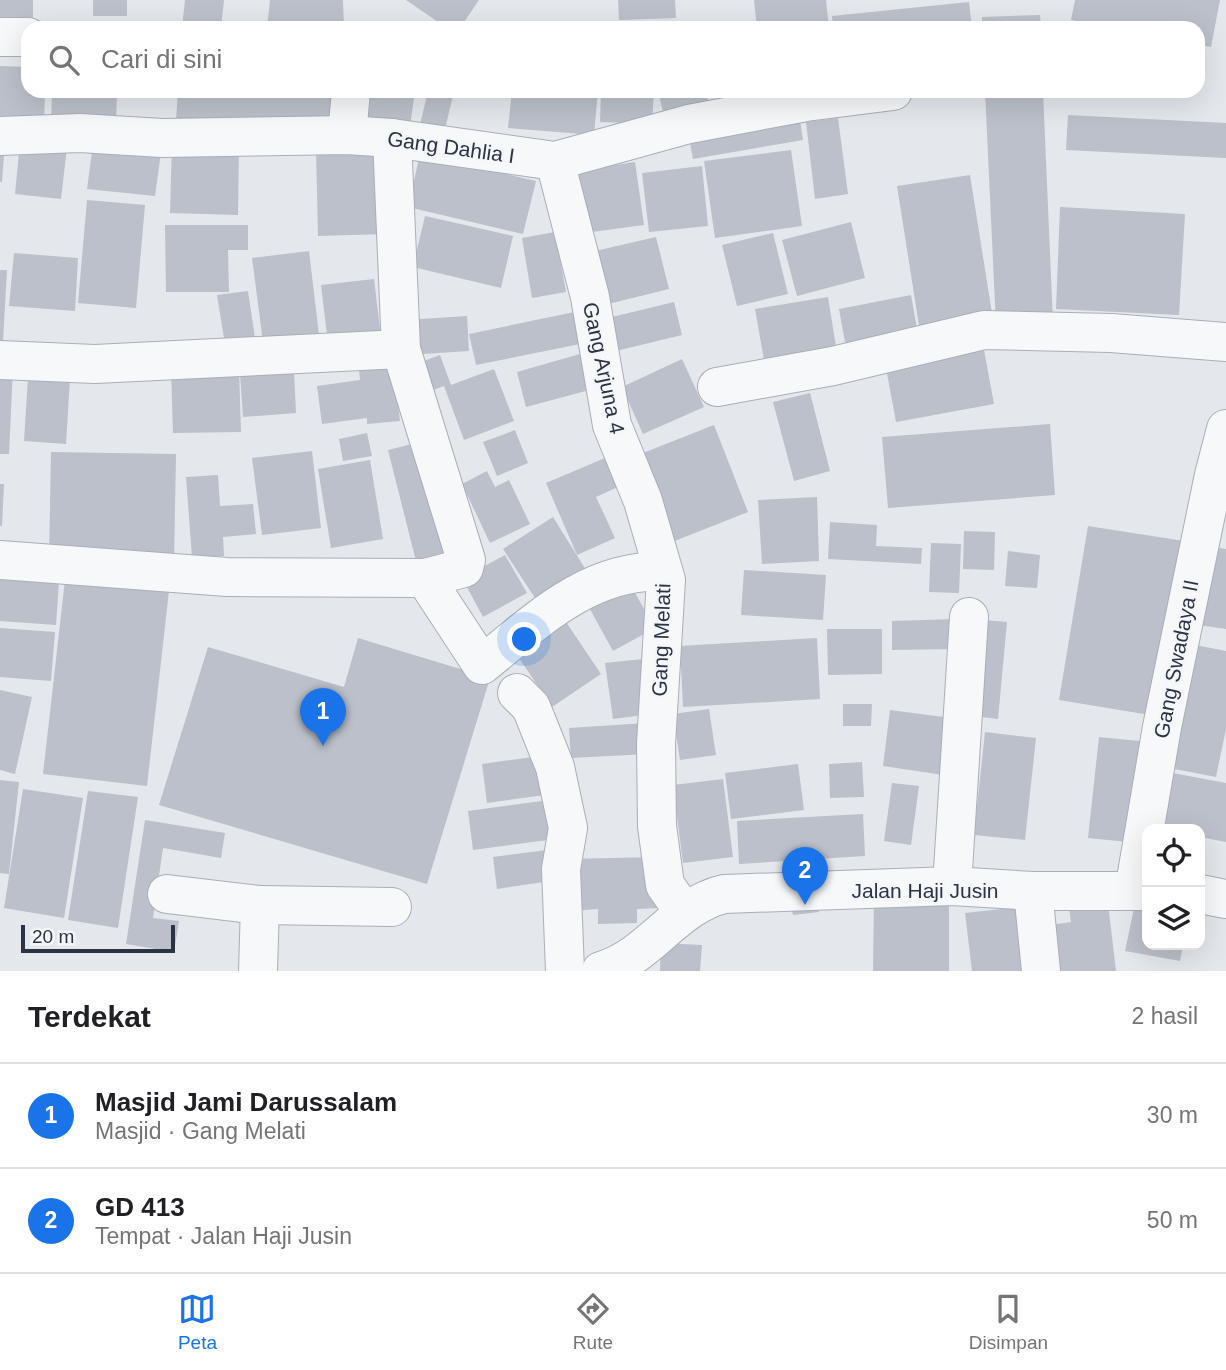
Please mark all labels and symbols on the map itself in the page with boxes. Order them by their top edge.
street label: Gang Dahlia I [386,127,516,167]
street label: Gang Arjuna 4 [579,300,629,436]
street label: Gang Swadaya II [1149,578,1203,740]
street label: Gang Melati [648,583,674,697]
your location [507,622,541,656]
pin: 1 [300,688,346,746]
pin: 2 [782,847,828,905]
street label: Jalan Haji Jusin [851,879,999,902]
scale bar [21,922,175,954]

